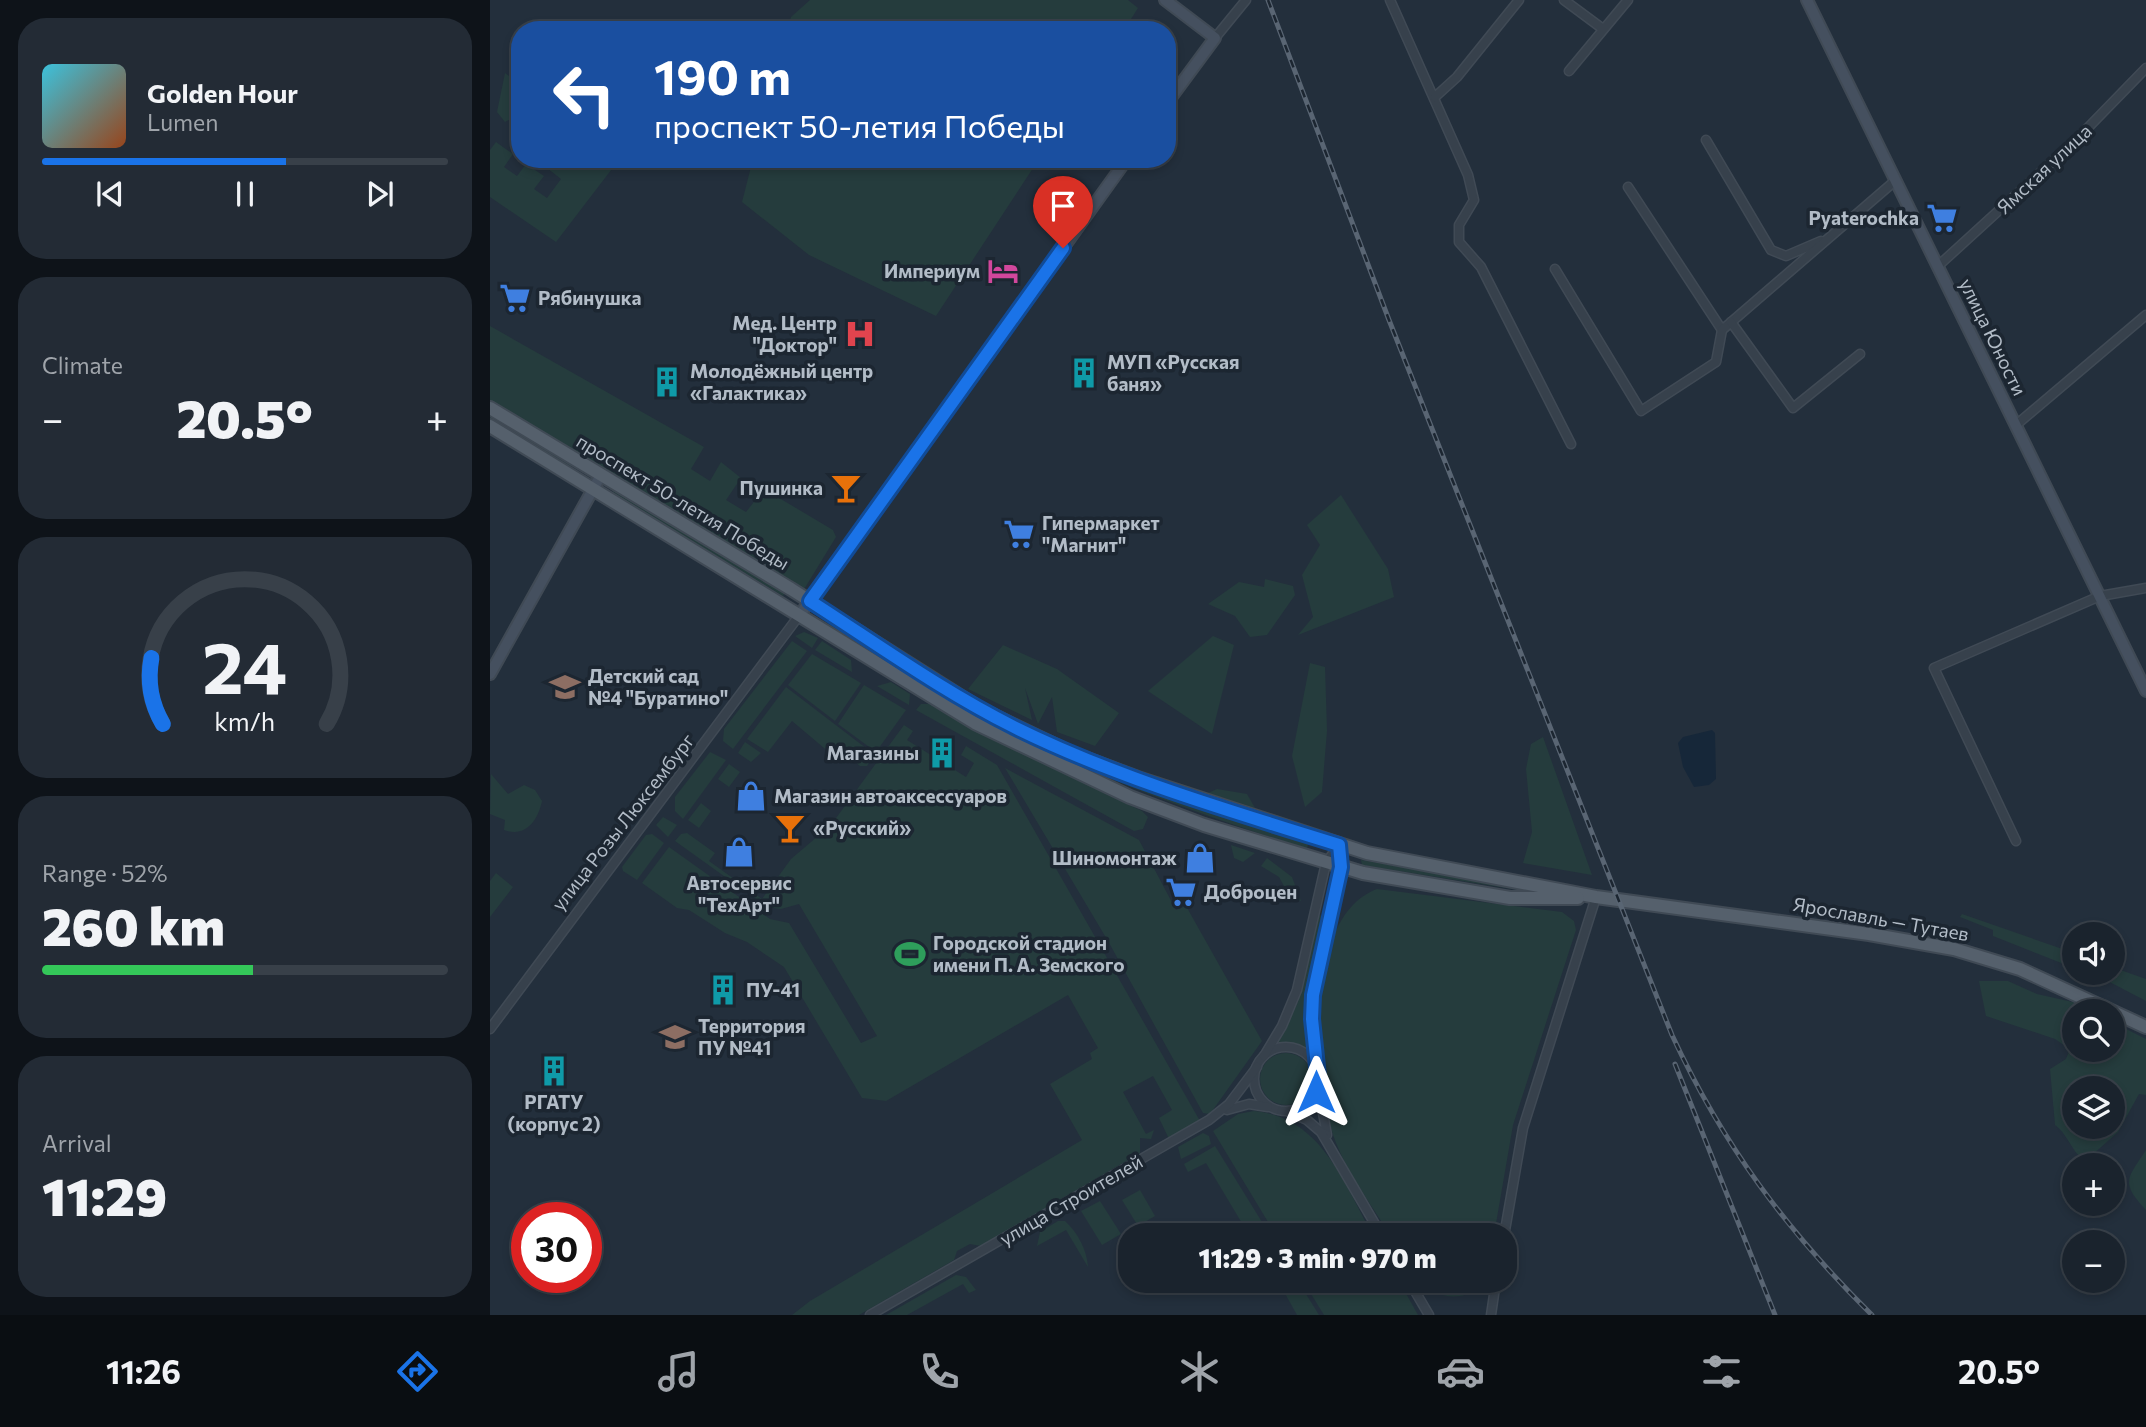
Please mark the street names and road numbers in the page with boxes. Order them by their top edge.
street label: Ямская улица [1992,119,2096,218]
street label: улица Юности [1955,274,2032,399]
street label: проспект 50-летия Победы [573,429,794,574]
street label: улица Розы Люксембург [546,729,699,915]
street label: Ярославль — Тутаев [1791,892,1971,945]
street label: улица Строителей [995,1149,1146,1250]

